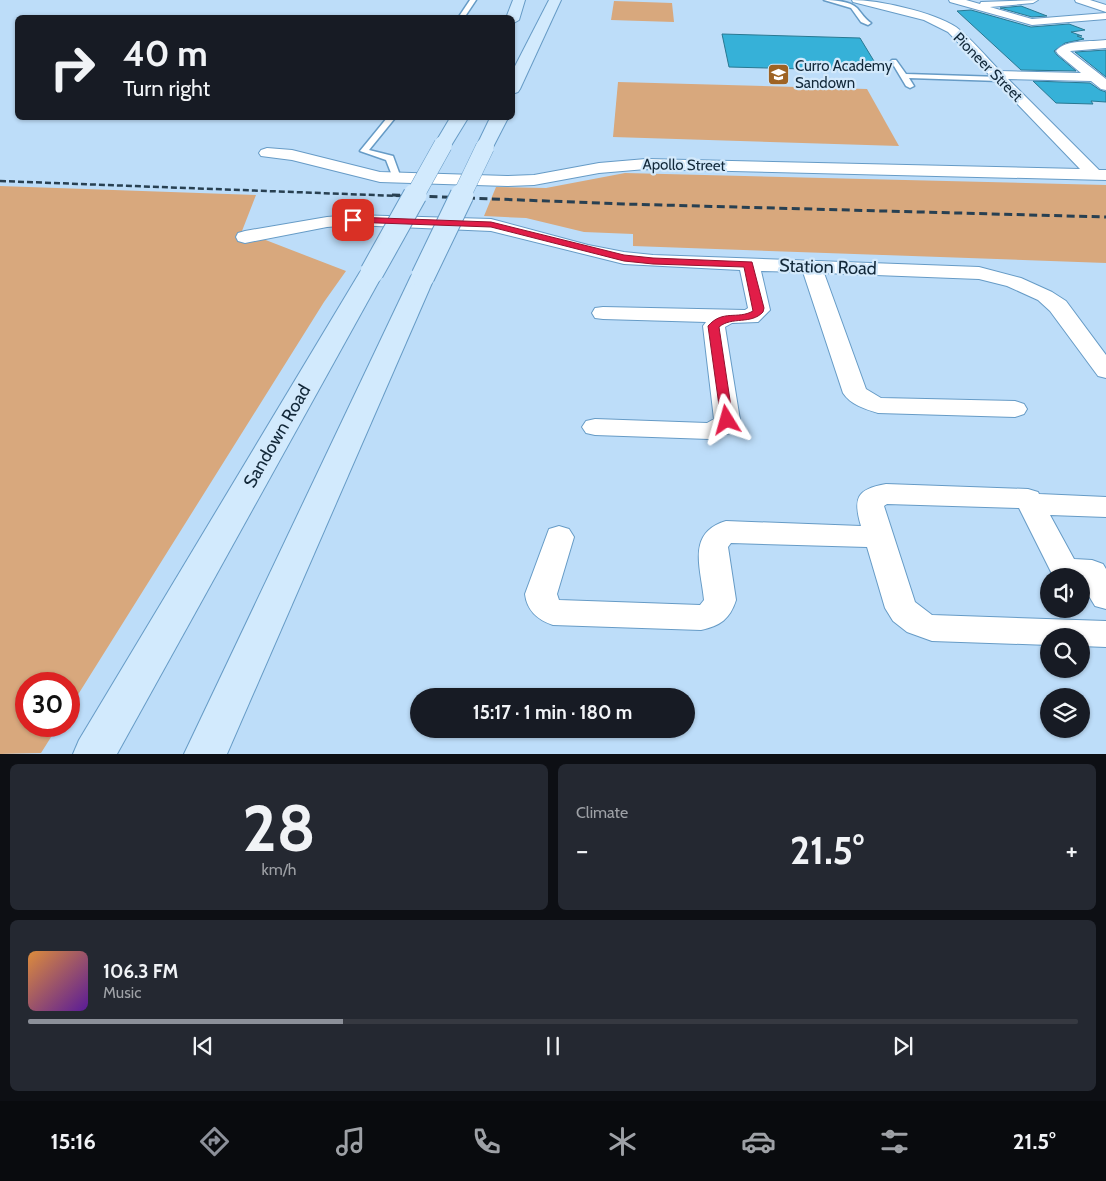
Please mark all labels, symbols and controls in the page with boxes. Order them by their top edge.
street label: Pioneer Street [950,29,1026,105]
text: 40 m [123,32,208,75]
icon: right [40,35,105,100]
place label: Curro Academy Sandown [795,57,893,92]
school or university icon: Curro Academy Sandown [767,63,791,87]
text: Turn right [123,75,210,102]
street label: Apollo Street [642,155,726,175]
pin [332,199,374,241]
icon: arrive [339,206,367,234]
street label: Station Road [779,254,877,280]
street label: Sandown Road [239,381,315,491]
position arrow [700,393,752,445]
map controls [1040,568,1090,738]
button: sound [1040,568,1090,618]
button: search [1040,628,1090,678]
speed limit sign: 30 [15,672,80,737]
button: layers [1040,688,1090,738]
text: 15:17 · 1 min · 180 m [473,701,632,724]
text: 28 [242,788,316,867]
text: Climate [576,803,628,822]
text: 21.5° [790,827,864,874]
text: − [576,833,588,867]
text: + [1066,833,1078,867]
text: km/h [261,860,297,879]
text: 106.3 FM [103,960,178,983]
text: Music [103,983,141,1002]
icon: previous [189,1032,217,1060]
icon: pause [539,1032,567,1060]
icon: next [889,1032,917,1060]
icon: directions [197,1124,232,1159]
icon: music [333,1124,368,1159]
icon: phone [469,1124,504,1159]
icon: climate [605,1124,640,1159]
icon: car [741,1124,776,1159]
icon: filters [877,1124,912,1159]
text: 15:16 [50,1128,96,1155]
text: 21.5° [1013,1128,1056,1155]

